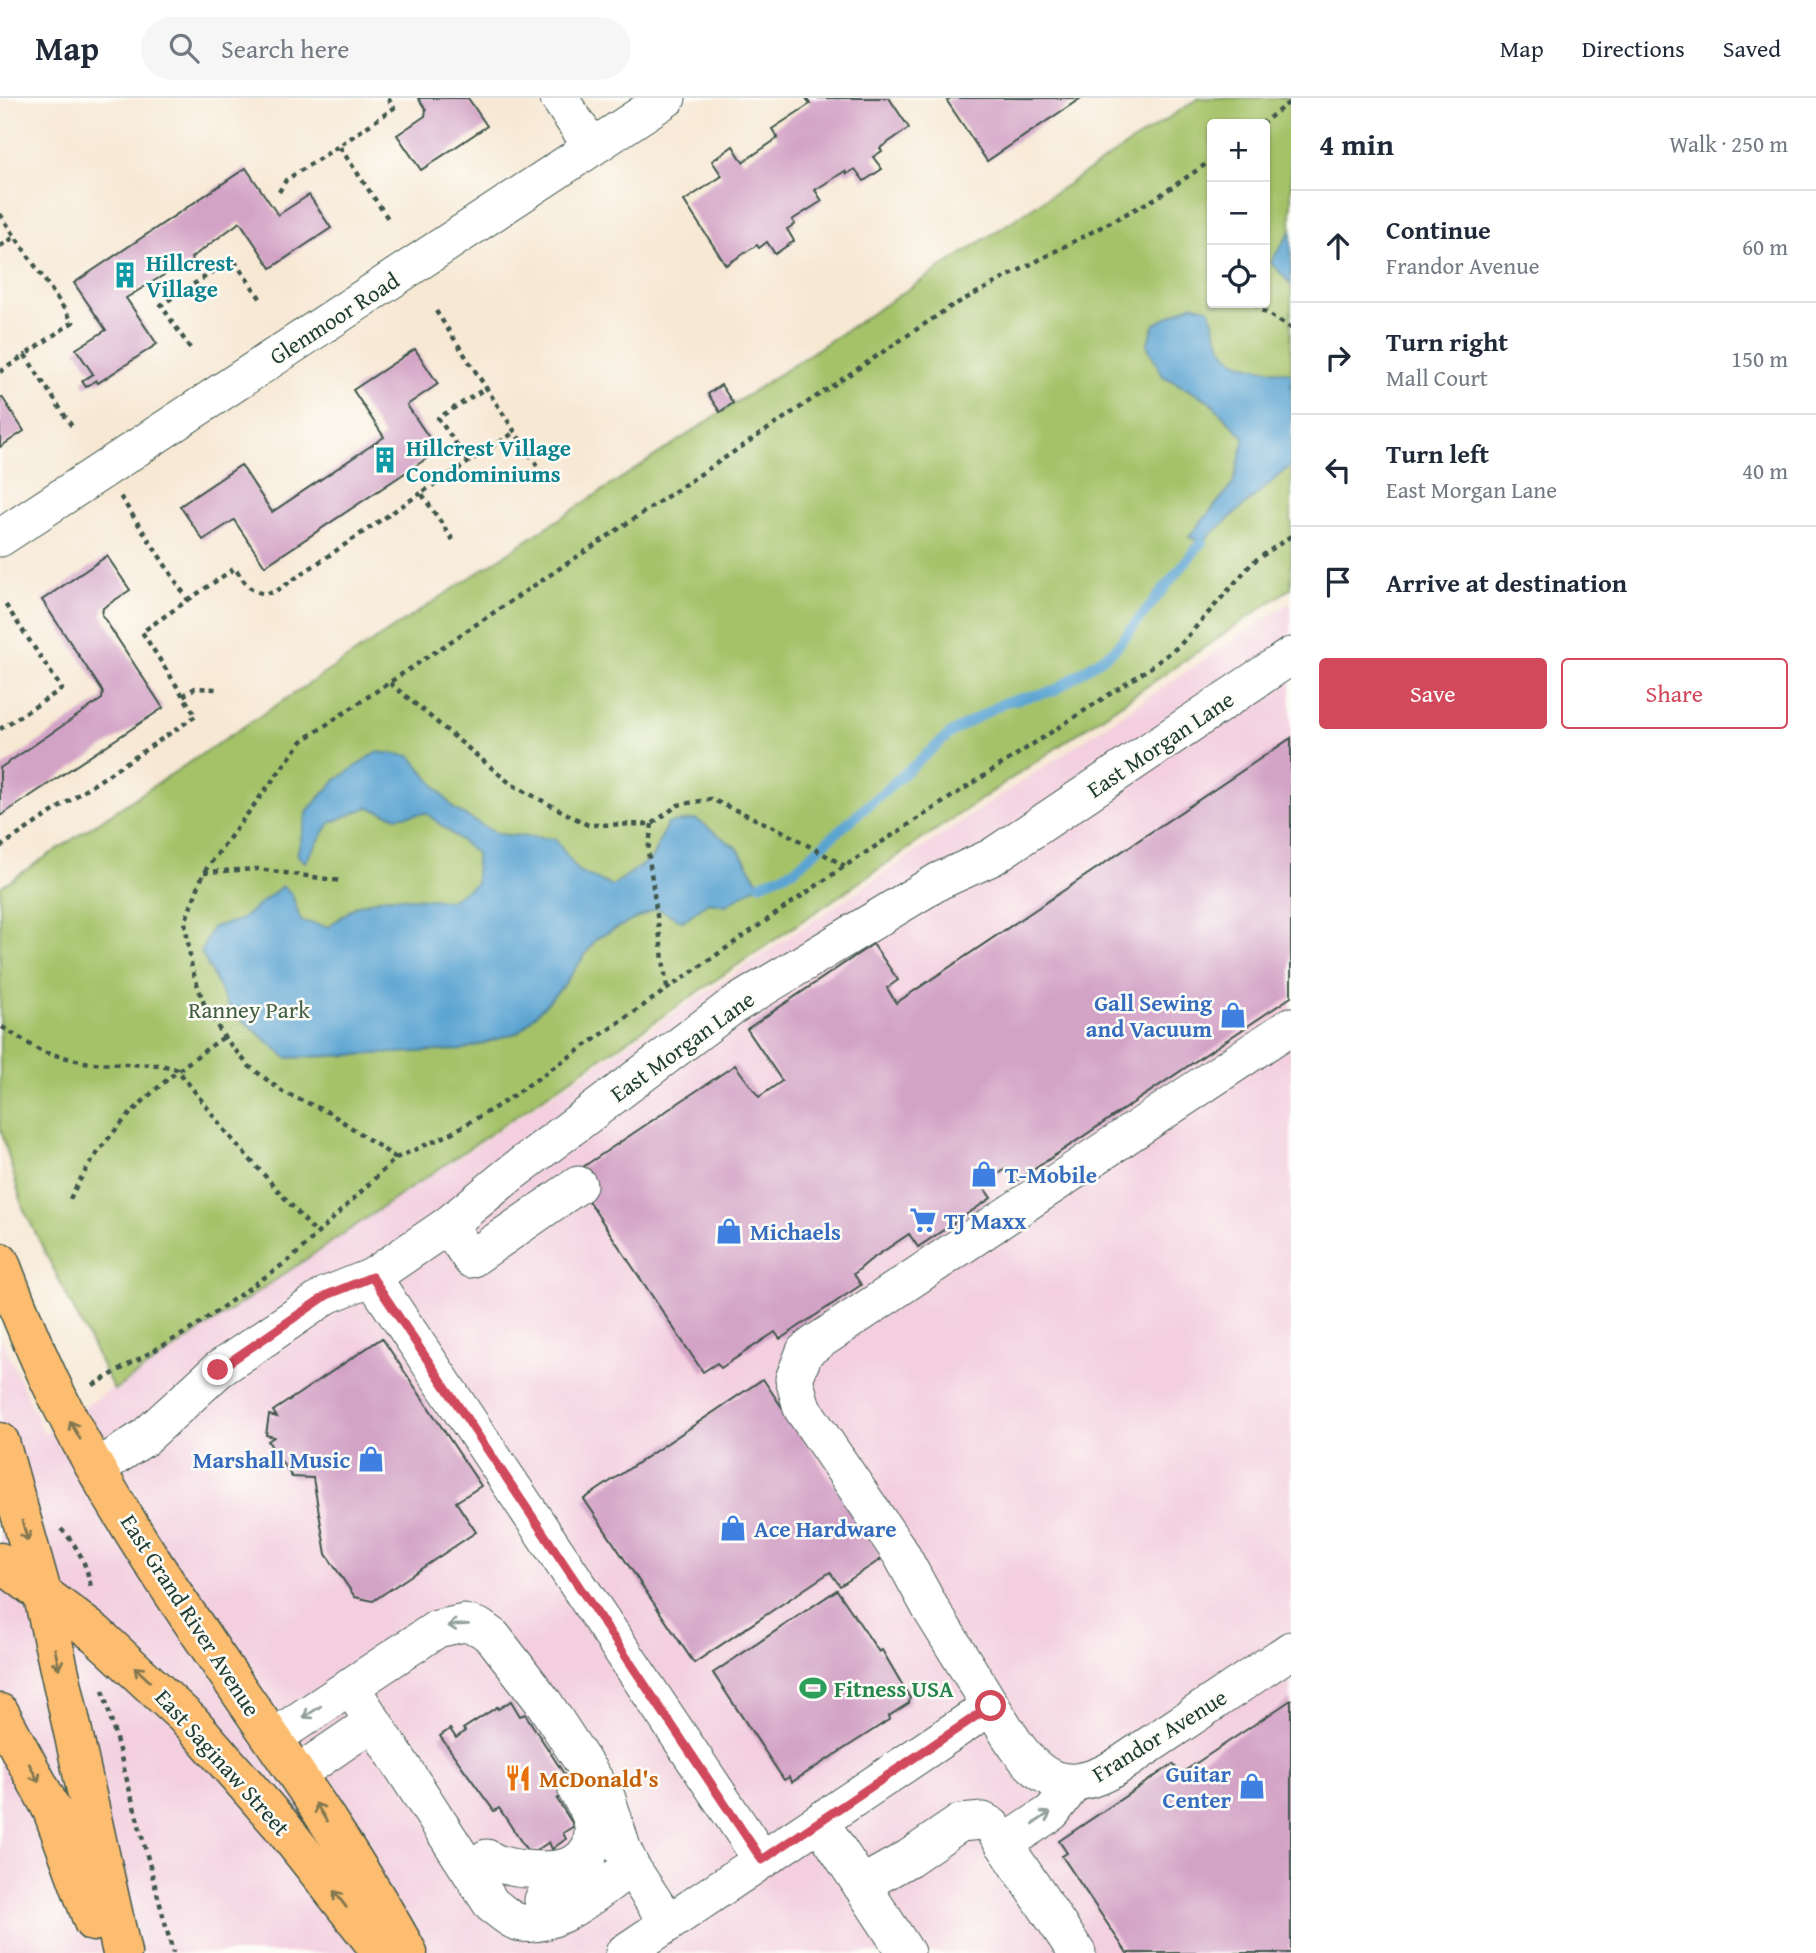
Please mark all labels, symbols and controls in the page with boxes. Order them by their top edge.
search box [141,17,631,80]
text: Map [35,24,99,72]
icon: search [165,29,203,67]
text: Search here [221,29,349,68]
text: Map [1500,31,1544,66]
text: Directions [1582,31,1685,66]
text: Saved [1723,31,1781,66]
map controls [1207,119,1270,308]
button: + [1207,119,1270,182]
text: 4 min [1319,122,1394,166]
text: Walk · 250 m [1669,127,1788,160]
button: − [1207,182,1270,245]
text: Continue [1386,210,1491,249]
icon: ahead [1319,227,1357,265]
text: 60 m [1742,230,1788,263]
button: locate [1207,245,1270,308]
place label: Hillcrest Village [146,246,234,305]
text: Frandor Avenue [1386,249,1540,282]
building icon: Hillcrest Village [110,260,140,290]
street label: Glenmoor Road [263,263,406,372]
text: Turn right [1386,322,1508,361]
icon: right [1319,339,1357,377]
text: 150 m [1731,342,1788,375]
text: Mall Court [1386,361,1488,394]
place label: Hillcrest Village Condominiums [406,431,571,490]
text: Turn left [1386,434,1489,473]
building icon: Hillcrest Village Condominiums [370,445,400,475]
icon: left [1319,451,1357,489]
text: 40 m [1742,454,1788,487]
text: East Morgan Lane [1386,473,1557,506]
icon: arrive [1319,563,1357,601]
text: Arrive at destination [1386,563,1627,602]
button: Save [1319,658,1547,729]
button: Share [1561,658,1788,729]
street label: East Morgan Lane [1080,683,1240,805]
street label: East Morgan Lane [603,982,761,1110]
place label: Gall Sewing and Vacuum [1086,986,1213,1045]
park label: Ranney Park [188,993,310,1026]
shop icon: Gall Sewing and Vacuum [1218,1000,1248,1030]
place label: T-Mobile [1005,1158,1097,1191]
shop icon: T-Mobile [969,1159,999,1189]
place label: TJ Maxx [944,1204,1026,1237]
supermarket icon: TJ Maxx [908,1205,938,1235]
place label: Michaels [750,1215,841,1248]
shop icon: Michaels [714,1216,744,1246]
route end [202,1354,233,1385]
one-way arrow [68,1420,82,1440]
place label: Marshall Music [193,1443,350,1476]
shop icon: Marshall Music [356,1444,386,1474]
street label: East Grand River Avenue [113,1507,269,1723]
place label: Ace Hardware [754,1512,896,1545]
shop icon: Ace Hardware [718,1513,748,1543]
one-way arrow [19,1519,32,1542]
one-way arrow [447,1619,470,1632]
one-way arrow [50,1647,64,1670]
one-way arrow [134,1665,151,1682]
place label: Fitness USA [834,1672,954,1705]
sports icon: Fitness USA [798,1673,828,1703]
street label: Frandor Avenue [1085,1680,1233,1790]
street label: East Saginaw Street [148,1681,298,1843]
route start [975,1690,1006,1721]
one-way arrow [303,1705,322,1720]
place label: Guitar Center [1163,1757,1231,1816]
one-way arrow [27,1762,41,1783]
place label: McDonald's [539,1762,659,1795]
restaurant icon: McDonald's [503,1763,533,1793]
shop icon: Guitar Center [1237,1771,1267,1801]
one-way arrow [313,1802,327,1822]
one-way arrow [1032,1811,1051,1825]
one-way arrow [333,1890,348,1909]

